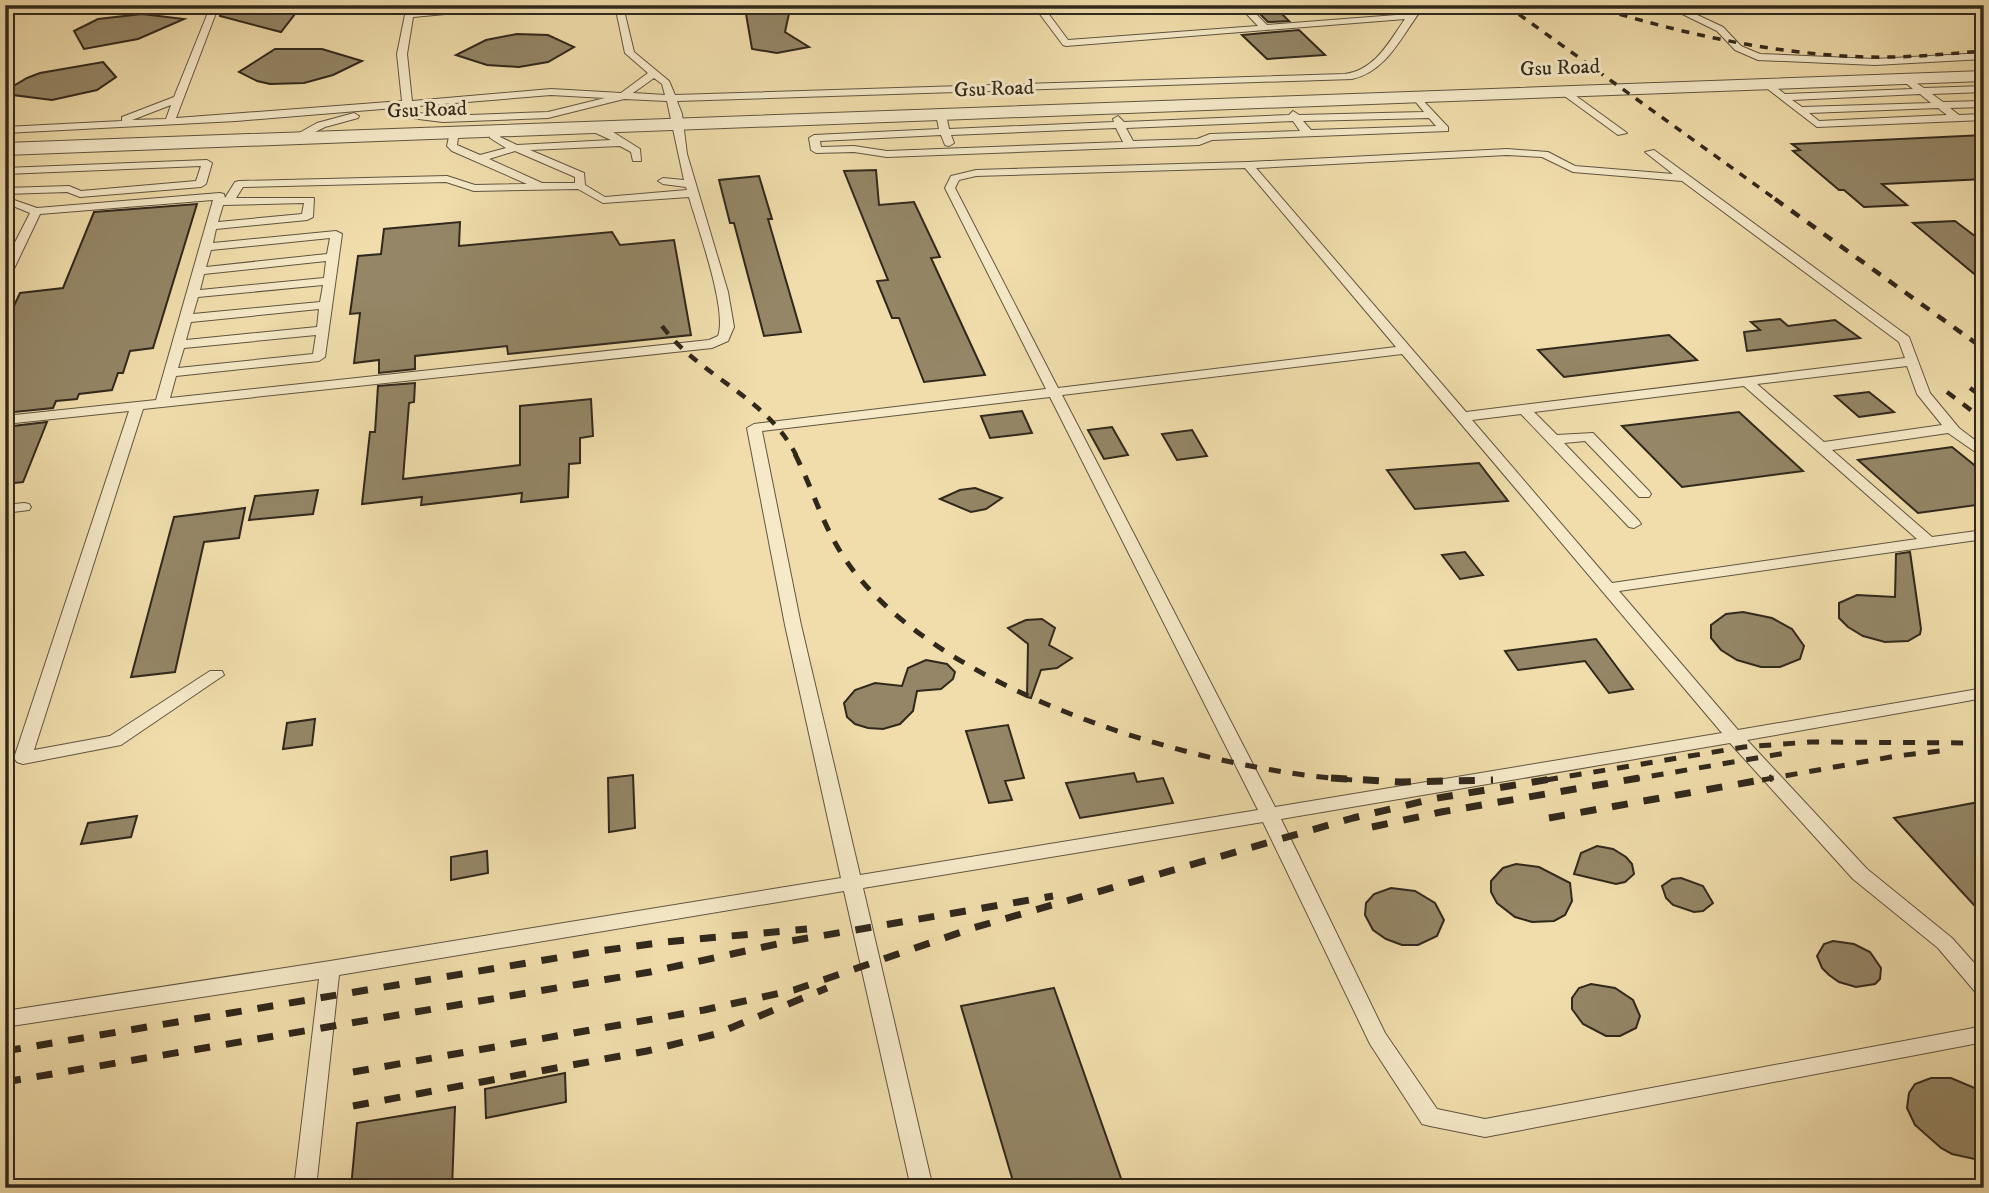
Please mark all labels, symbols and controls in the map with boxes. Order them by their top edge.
street label: Gsu Road [1520,54,1601,82]
street label: Gsu Road [954,75,1035,103]
street label: Gsu Road [387,96,468,124]

